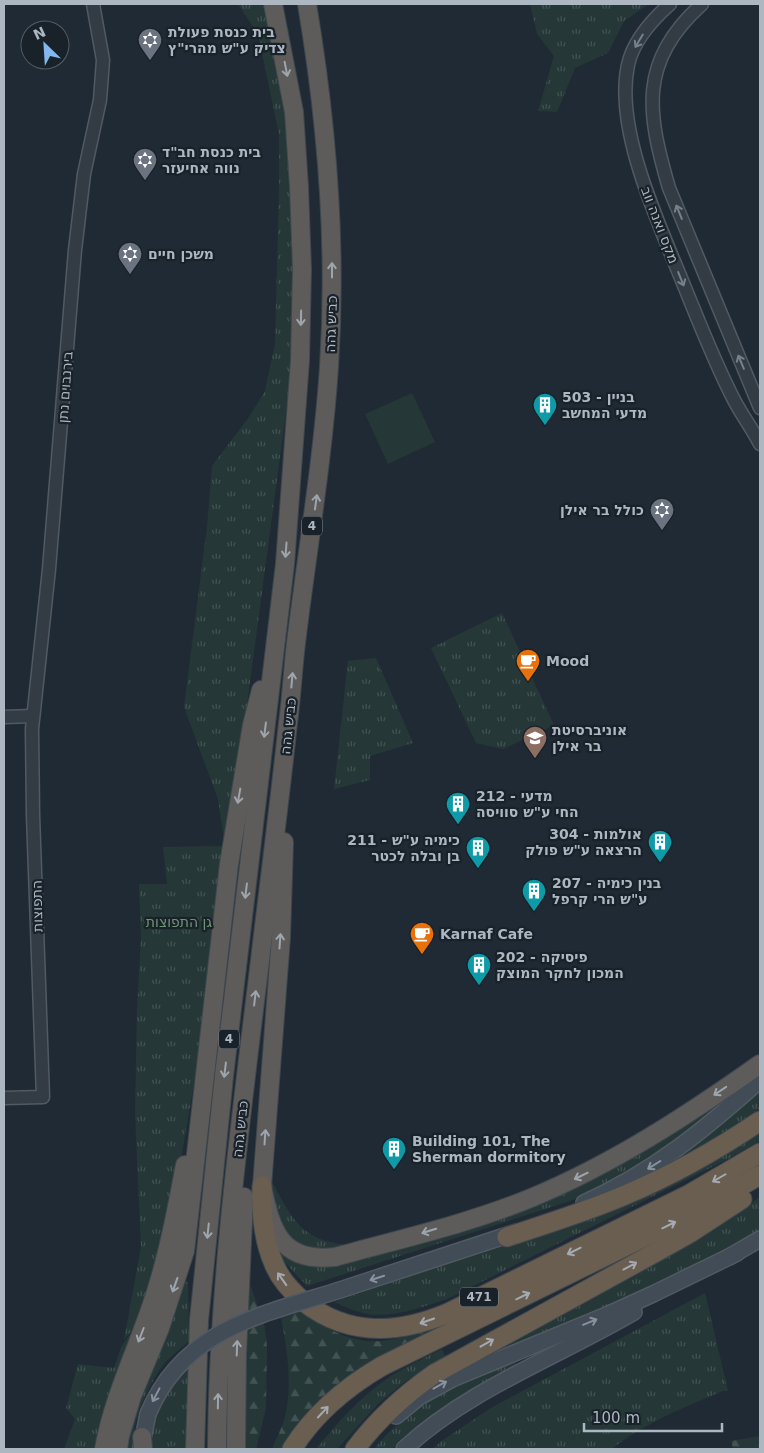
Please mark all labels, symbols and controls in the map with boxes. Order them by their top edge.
north arrow [20,20,70,70]
text: N [31,23,48,43]
place label: בית כנסת פעולת צדיק ע"ש מהרי"ץ [168,24,286,56]
synagogue icon: בית כנסת פעולת צדיק ע"ש מהרי"ץ [137,27,163,61]
one-way arrow [633,33,643,47]
one-way arrow [281,60,291,76]
place label: בית כנסת חב"ד נווה אחיעזר [162,144,261,176]
synagogue icon: בית כנסת חב"ד נווה אחיעזר [132,147,158,181]
street label: מקס ואנה ווב [638,184,682,266]
one-way arrow [674,205,683,220]
synagogue icon: משכן חיים [117,241,143,275]
place label: משכן חיים [148,246,214,262]
one-way arrow [327,262,337,278]
one-way arrow [677,271,686,286]
street label: כביש גהה [322,295,340,353]
one-way arrow [296,309,306,325]
street label: בירנבוים נתן [55,350,75,424]
one-way arrow [736,355,745,371]
place label: 503 - בניין מדעי המחשב [562,389,647,421]
building icon: 503 - בניין מדעי המחשב [532,392,558,426]
one-way arrow [311,494,321,510]
synagogue icon: כולל בר אילן [649,497,675,531]
place label: כולל בר אילן [560,502,644,518]
road number: 4 [302,516,322,536]
one-way arrow [281,541,291,557]
cafe icon: Mood [515,648,541,682]
place label: Mood [546,653,589,669]
one-way arrow [288,672,297,688]
street label: כביש גהה [277,697,299,755]
one-way arrow [260,721,270,737]
place label: אוניברסיטת בר אילן [552,722,627,754]
school or university icon: אוניברסיטת בר אילן [522,725,548,759]
one-way arrow [234,787,244,803]
place label: 212 - מדעי החי ע"ש סוויסה [476,788,579,820]
building icon: 212 - מדעי החי ע"ש סוויסה [445,791,471,825]
place label: 304 - אולמות הרצאה ע"ש פולק [525,826,642,858]
building icon: 304 - אולמות הרצאה ע"ש פולק [647,829,673,863]
place label: 211 - כימיה ע"ש בן ובלה לכטר [347,832,460,864]
building icon: 211 - כימיה ע"ש בן ובלה לכטר [465,835,491,869]
place label: 207 - בנין כימיה ע"ש הרי קרפל [552,875,661,907]
building icon: 207 - בנין כימיה ע"ש הרי קרפל [521,878,547,912]
street label: התפוצות [29,880,45,932]
one-way arrow [241,883,251,899]
park label: גן התפוצות [146,914,212,930]
cafe icon: Karnaf Cafe [409,921,435,955]
place label: Karnaf Cafe [440,926,533,942]
one-way arrow [276,933,285,949]
place label: 202 - פיסיקה המכון לחקר המוצק [496,949,624,981]
building icon: 202 - פיסיקה המכון לחקר המוצק [466,952,492,986]
one-way arrow [250,990,260,1006]
road number: 4 [219,1030,239,1048]
one-way arrow [220,1061,230,1077]
one-way arrow [713,1086,727,1096]
street label: כביש גהה [229,1100,251,1158]
one-way arrow [261,1130,270,1146]
place label: Building 101, The Sherman dormitory [412,1133,566,1165]
building icon: Building 101, The Sherman dormitory [381,1136,407,1170]
one-way arrow [647,1161,661,1171]
one-way arrow [574,1172,589,1181]
one-way arrow [712,1173,726,1183]
one-way arrow [661,1220,676,1229]
one-way arrow [204,1223,213,1239]
one-way arrow [421,1227,437,1237]
one-way arrow [566,1246,581,1256]
one-way arrow [623,1261,638,1271]
one-way arrow [277,1272,287,1286]
one-way arrow [370,1274,385,1283]
one-way arrow [169,1277,179,1293]
road number: 471 [460,1288,498,1306]
one-way arrow [515,1291,530,1300]
one-way arrow [420,1317,435,1326]
one-way arrow [582,1317,597,1326]
one-way arrow [136,1327,145,1342]
one-way arrow [480,1338,495,1348]
one-way arrow [232,1340,242,1356]
one-way arrow [433,1380,448,1390]
one-way arrow [151,1388,161,1403]
one-way arrow [213,1393,222,1409]
scale bar [584,1400,722,1432]
one-way arrow [317,1405,329,1418]
text: 100 m [592,1409,640,1427]

